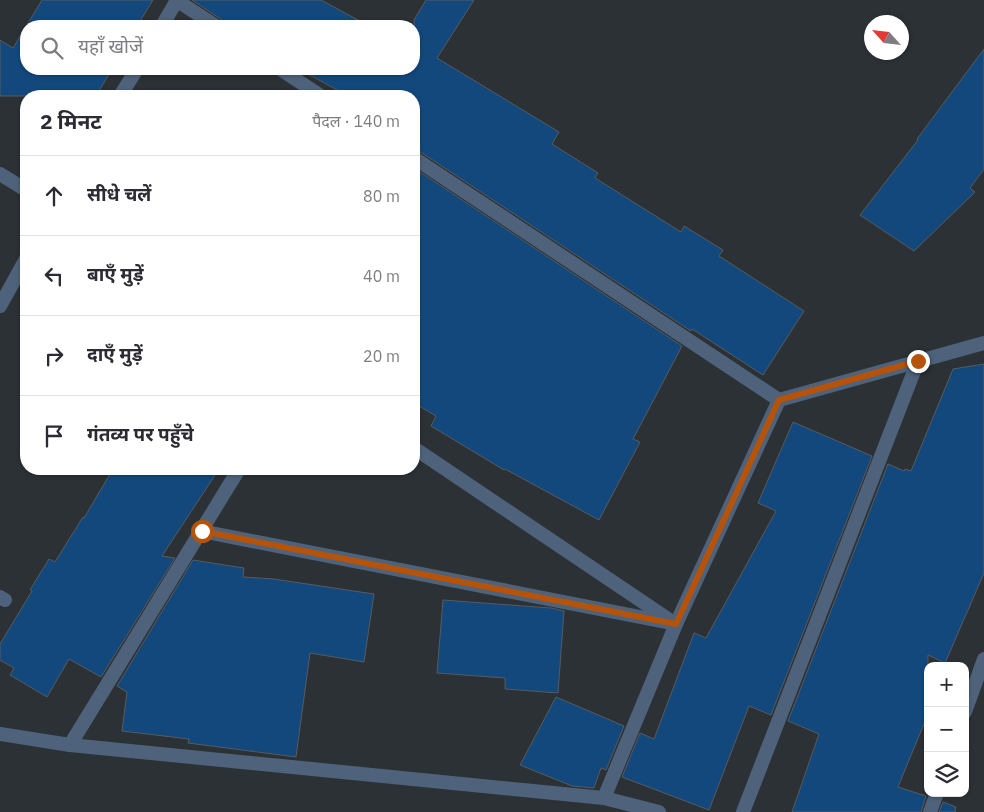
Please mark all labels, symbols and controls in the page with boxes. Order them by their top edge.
north arrow [864,15,909,60]
search box [20,20,420,75]
icon: search [38,34,66,62]
text: यहाँ खोजें [78,34,143,58]
text: 2 मिनट [40,107,102,135]
text: पैदल · 140 m [312,111,400,131]
icon: ahead [40,182,68,210]
text: सीधे चलें [87,182,151,206]
text: 80 m [363,186,400,206]
icon: left [40,262,68,290]
text: बाएँ मुड़ें [87,262,144,286]
text: 40 m [363,266,400,286]
icon: right [40,342,68,370]
text: दाएँ मुड़ें [87,342,143,366]
text: 20 m [363,346,400,366]
route end [907,350,930,373]
icon: arrive [40,422,68,450]
text: गंतव्य पर पहुँचे [87,422,194,446]
route start [191,520,214,543]
map controls [924,662,969,797]
button: + [924,662,969,707]
button: − [924,707,969,752]
button: layers [924,752,969,797]

